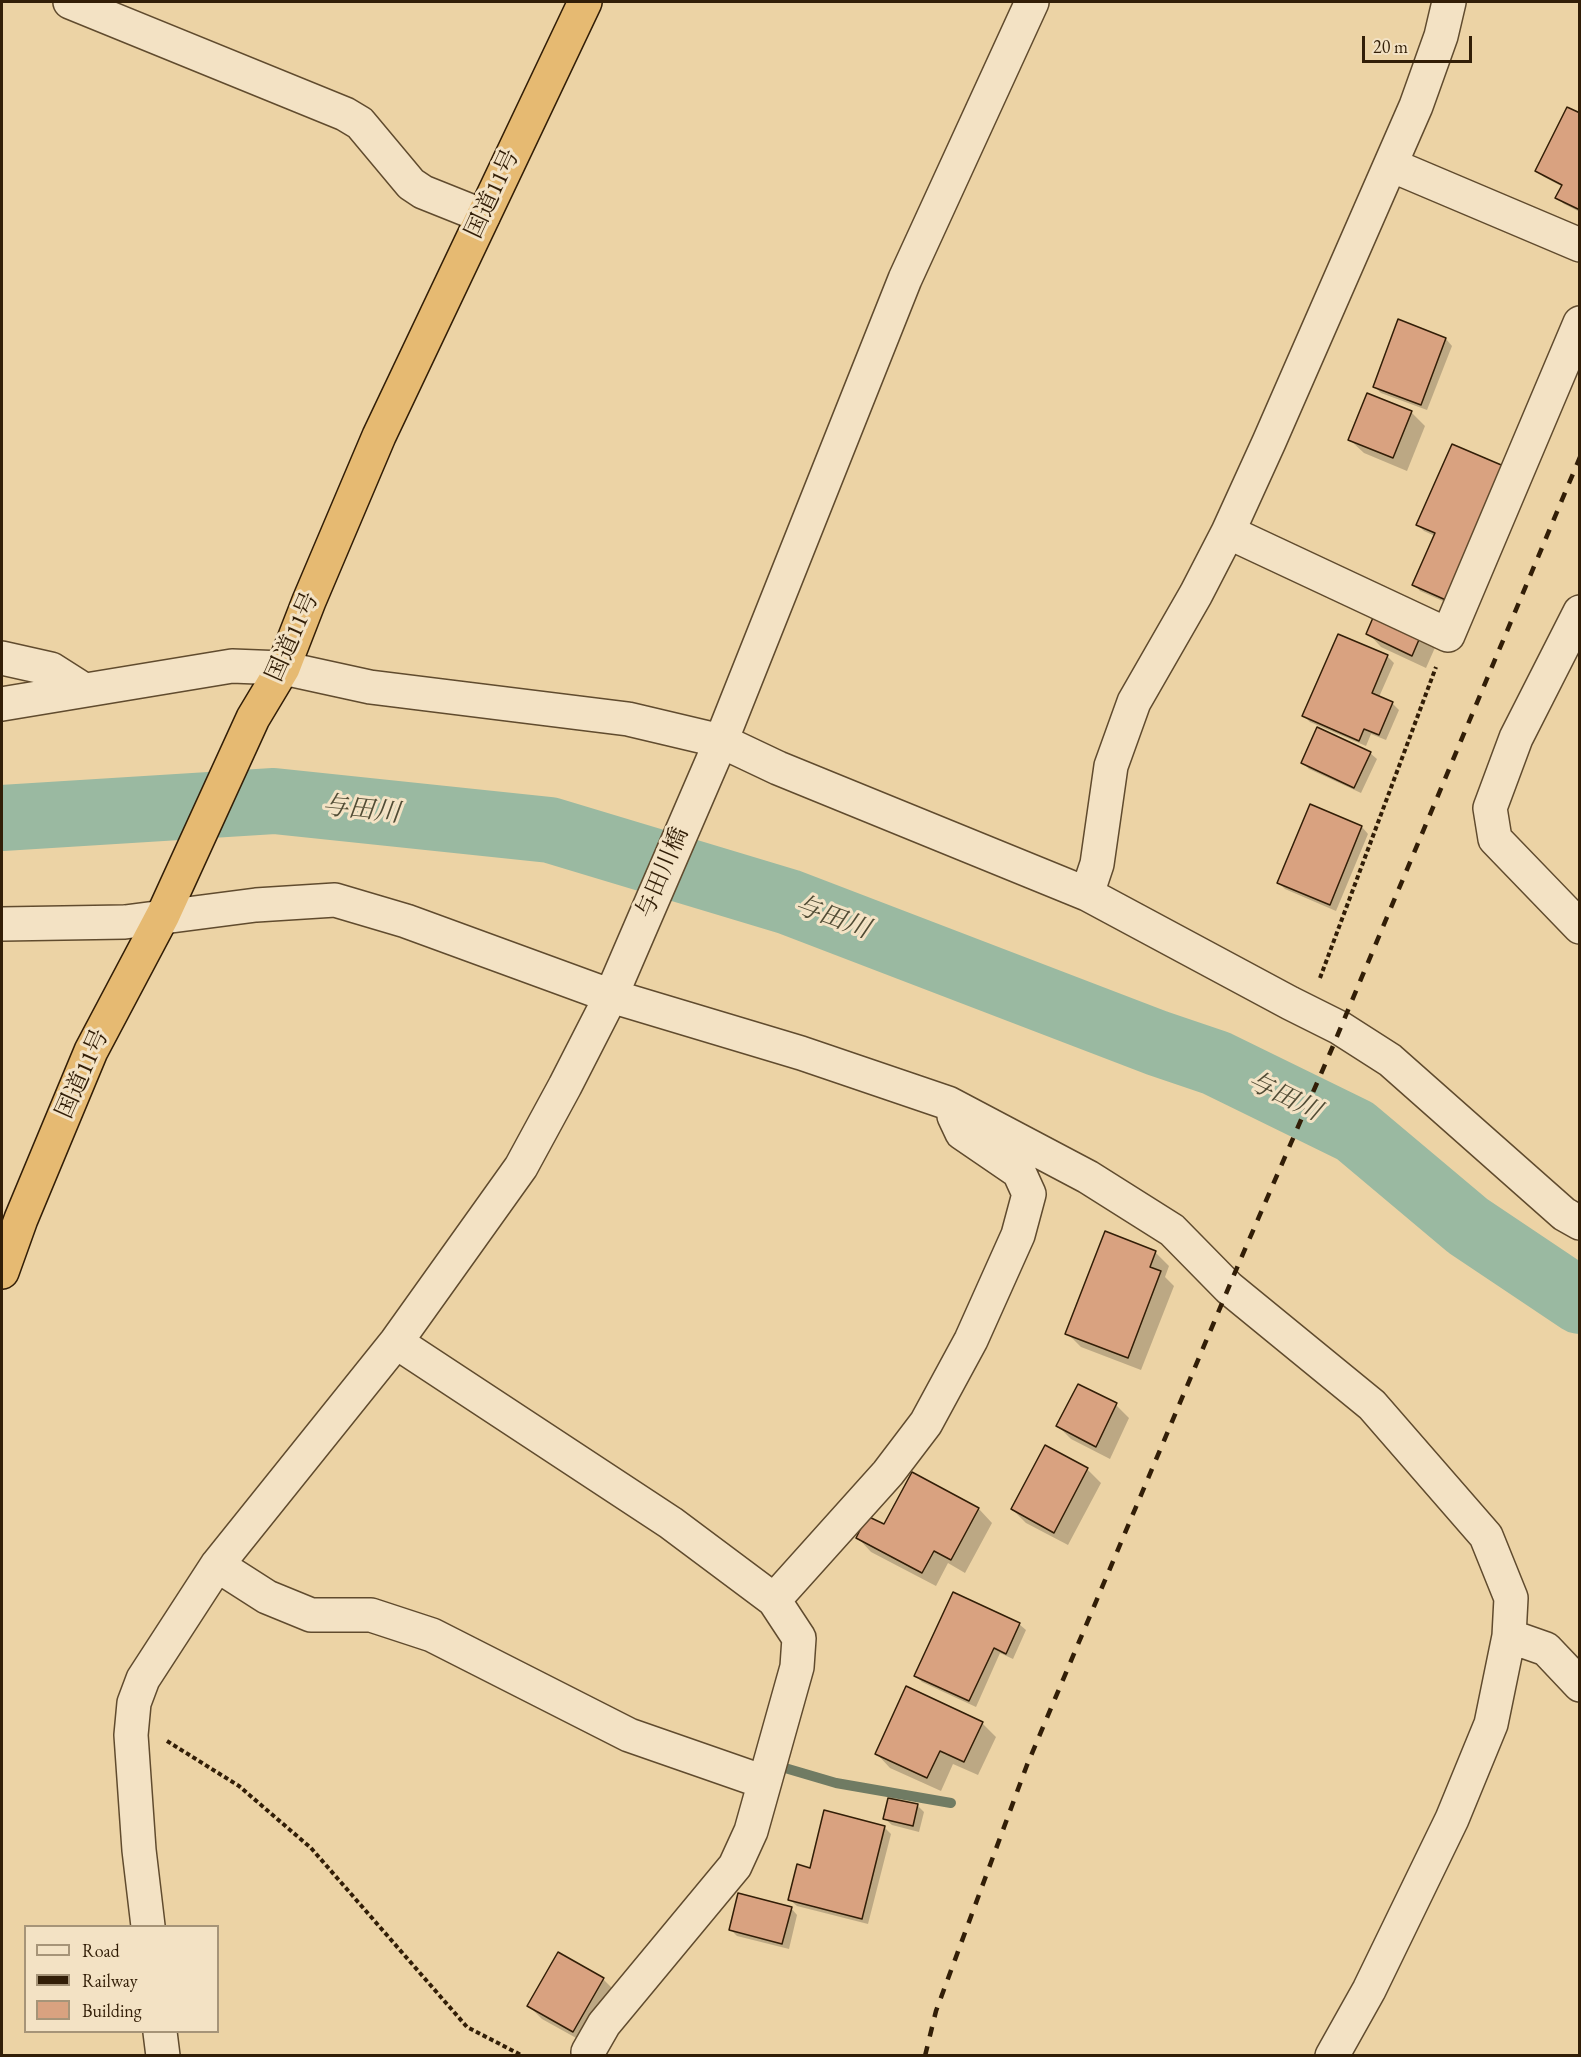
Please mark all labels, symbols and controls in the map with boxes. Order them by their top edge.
scale bar [1365,24,1474,62]
text: 20 m [1373,35,1408,58]
street label: 国道11号 [460,145,526,243]
street label: 国道11号 [261,588,325,686]
water label: 与田川 [321,790,401,830]
street label: 与田川橋 [631,823,695,923]
water label: 与田川 [790,890,874,946]
street label: 国道11号 [51,1025,115,1123]
water label: 与田川 [1242,1066,1326,1128]
legend [24,1925,219,2033]
text: Road [82,1939,120,1962]
text: Railway [82,1969,138,1992]
text: Building [82,1999,142,2022]

